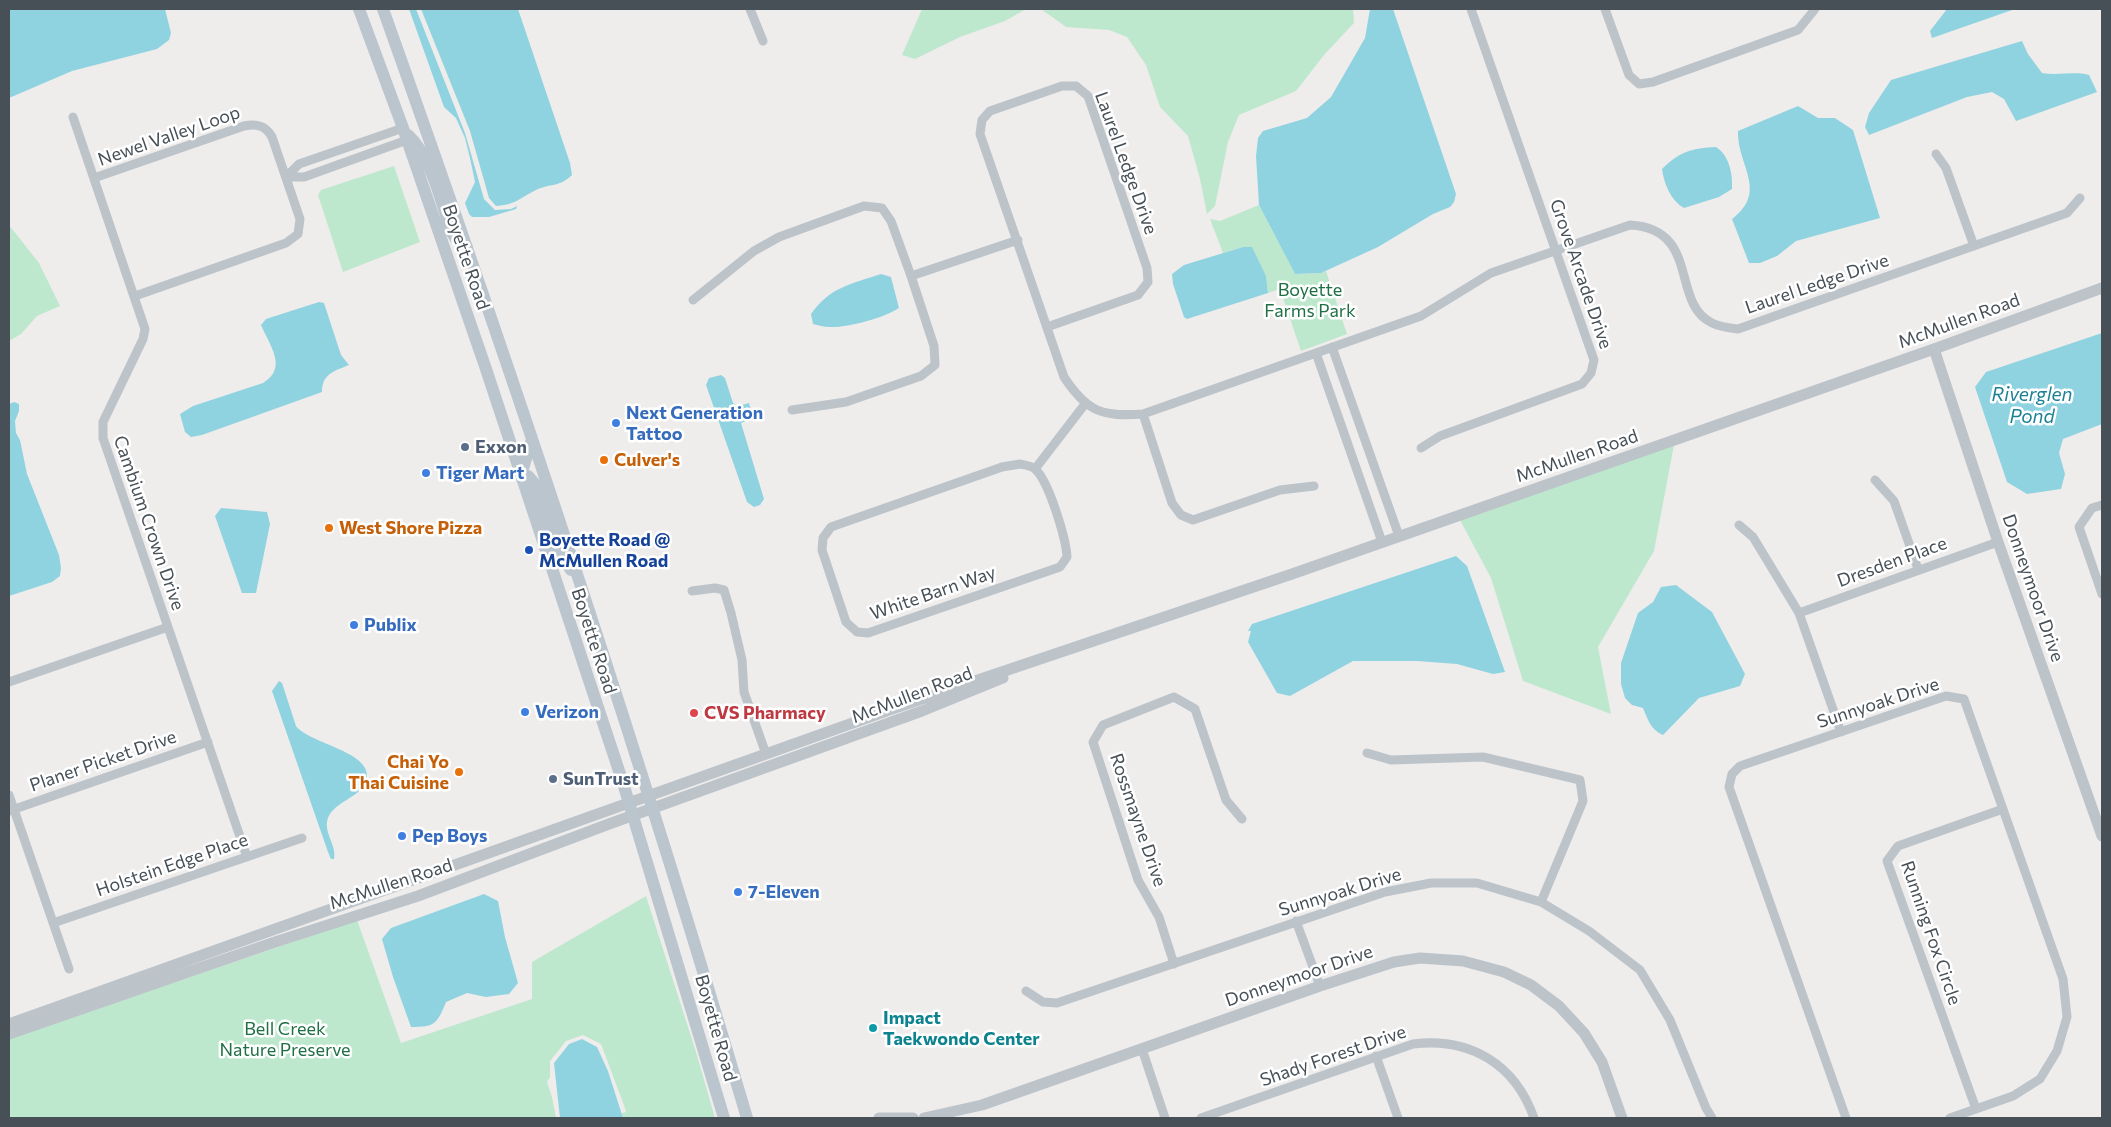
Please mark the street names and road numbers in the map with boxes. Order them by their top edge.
street label: Laurel Ledge Drive [1090,89,1162,237]
street label: Newel Valley Loop [95,102,243,170]
street label: Grove Arcade Drive [1545,196,1617,352]
street label: Boyette Road [438,201,494,313]
street label: Laurel Ledge Drive [1742,249,1892,319]
street label: McMullen Road [1895,289,2023,353]
street label: McMullen Road [1513,425,1641,487]
street label: Cambium Crown Drive [109,433,189,613]
street label: Donneymoor Drive [1998,511,2068,665]
street label: Dresden Place [1834,532,1950,592]
street label: White Barn Way [867,561,999,625]
street label: Boyette Road [567,585,621,697]
street label: McMullen Road [848,662,976,728]
street label: Sunnyoak Drive [1814,673,1942,733]
street label: Planer Picket Drive [27,726,179,796]
street label: Rossmayne Drive [1105,751,1171,889]
street label: Holstein Edge Place [93,829,251,901]
street label: McMullen Road [327,854,455,914]
street label: Running Fox Circle [1896,858,1966,1008]
street label: Sunnyoak Drive [1276,863,1404,921]
street label: Donneymoor Drive [1222,941,1376,1011]
street label: Boyette Road [690,972,742,1084]
street label: Shady Forest Drive [1257,1021,1409,1091]

